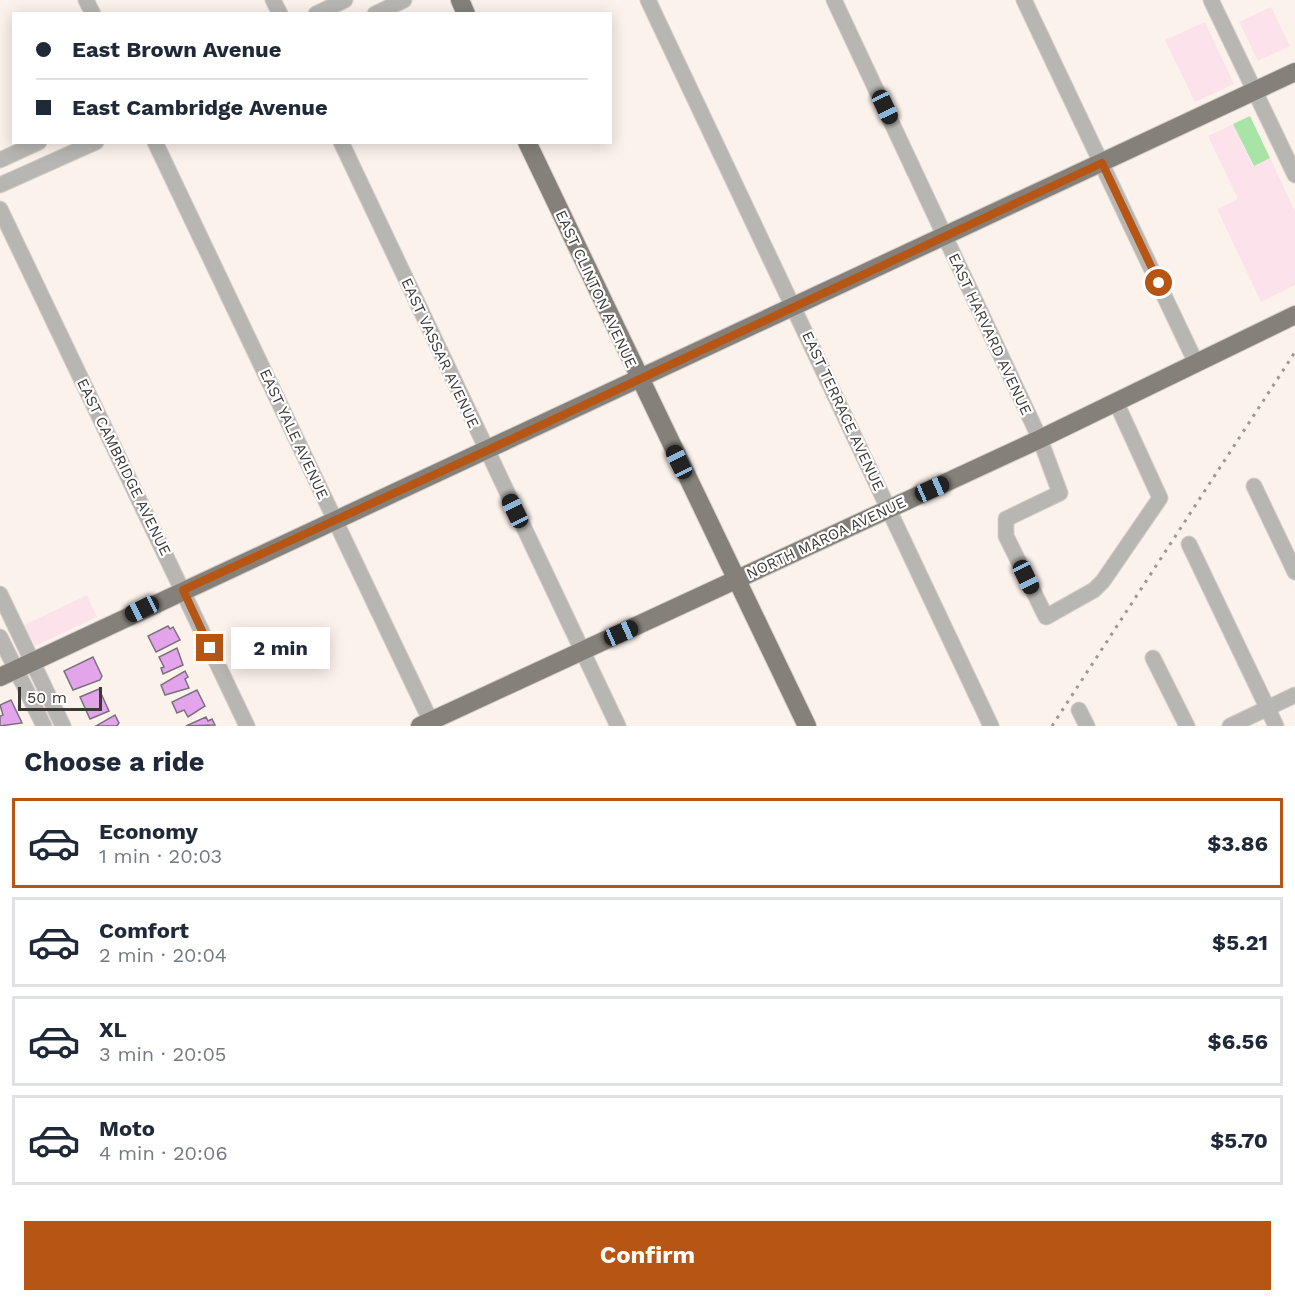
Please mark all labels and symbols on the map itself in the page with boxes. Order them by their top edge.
car [869,87,901,127]
street label: EAST CLINTON AVENUE [552,207,640,371]
street label: EAST HARVARD AVENUE [945,250,1035,418]
route start [1145,269,1172,296]
street label: EAST VASSAR AVENUE [397,275,483,431]
street label: EAST TERRACE AVENUE [798,328,888,494]
street label: EAST YALE AVENUE [256,366,332,502]
street label: EAST CAMBRIDGE AVENUE [73,376,175,558]
car [663,442,695,482]
car [912,473,952,505]
car [499,491,531,531]
street label: NORTH MAROA AVENUE [743,493,909,583]
car [1010,557,1042,597]
car [122,593,162,625]
car [601,617,641,649]
callout: 2 min [231,627,330,669]
route end [196,634,223,661]
scale bar [18,684,102,712]

